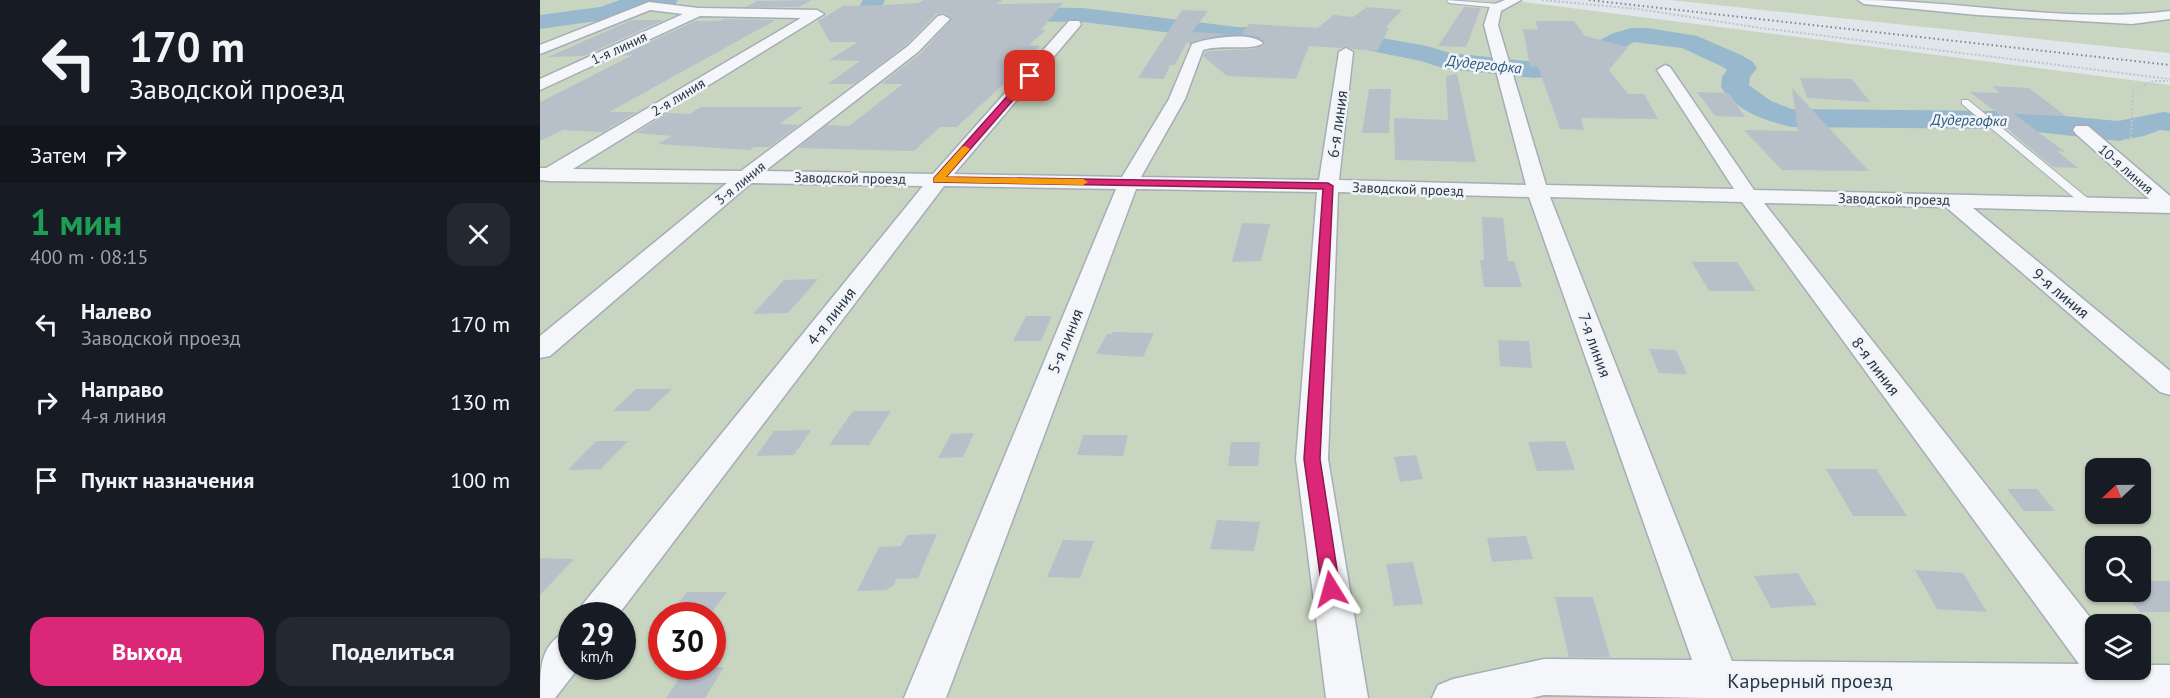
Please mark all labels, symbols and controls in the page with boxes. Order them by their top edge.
text: 170 m [129,19,245,74]
icon: left [30,24,108,102]
street label: 1-я линия [588,27,650,69]
pin [1004,50,1055,101]
water label: Дудергофка [1444,50,1523,77]
icon: arrive [1013,59,1046,92]
text: Заводской проезд [129,72,344,106]
street label: 2-я линия [648,74,708,120]
street label: 6-я линия [1322,89,1352,159]
water label: Дудергофка [1930,110,2008,130]
icon: right [99,138,132,171]
street label: 10-я линия [2095,140,2157,198]
text: Затем [30,141,87,169]
street label: 3-я линия [711,157,769,209]
street label: Заводской проезд [794,168,906,188]
street label: Заводской проезд [1352,178,1465,200]
street label: Заводской проезд [1838,189,1950,209]
text: 1 мин [30,198,122,245]
button: close [447,203,510,266]
text: 400 m · 08:15 [30,244,148,270]
street label: 9-я линия [2028,263,2094,323]
street label: 4-я линия [802,283,860,349]
text: Налево [81,297,152,325]
street label: 5-я линия [1043,306,1087,376]
icon: left [30,308,63,341]
text: 170 m [450,310,510,338]
street label: 7-я линия [1574,310,1616,380]
text: Заводской проезд [81,325,241,351]
street label: 8-я линия [1848,333,1904,399]
text: Направо [81,375,164,403]
icon: right [30,386,63,419]
text: 130 m [450,388,510,416]
text: 4-я линия [81,403,166,429]
north arrow [2085,458,2151,524]
map controls [2085,458,2151,680]
icon: arrive [30,464,63,497]
text: Пункт назначения [81,466,254,494]
text: 100 m [450,466,510,494]
button: search [2085,536,2151,602]
position arrow [1299,557,1363,621]
speed limit sign: 30 [648,602,726,680]
text: 29 [580,614,614,653]
button: layers [2085,614,2151,680]
button: Выход [30,617,264,686]
button: Поделиться [276,617,510,686]
text: km/h [581,647,613,666]
street label: Карьерный проезд [1727,668,1893,694]

